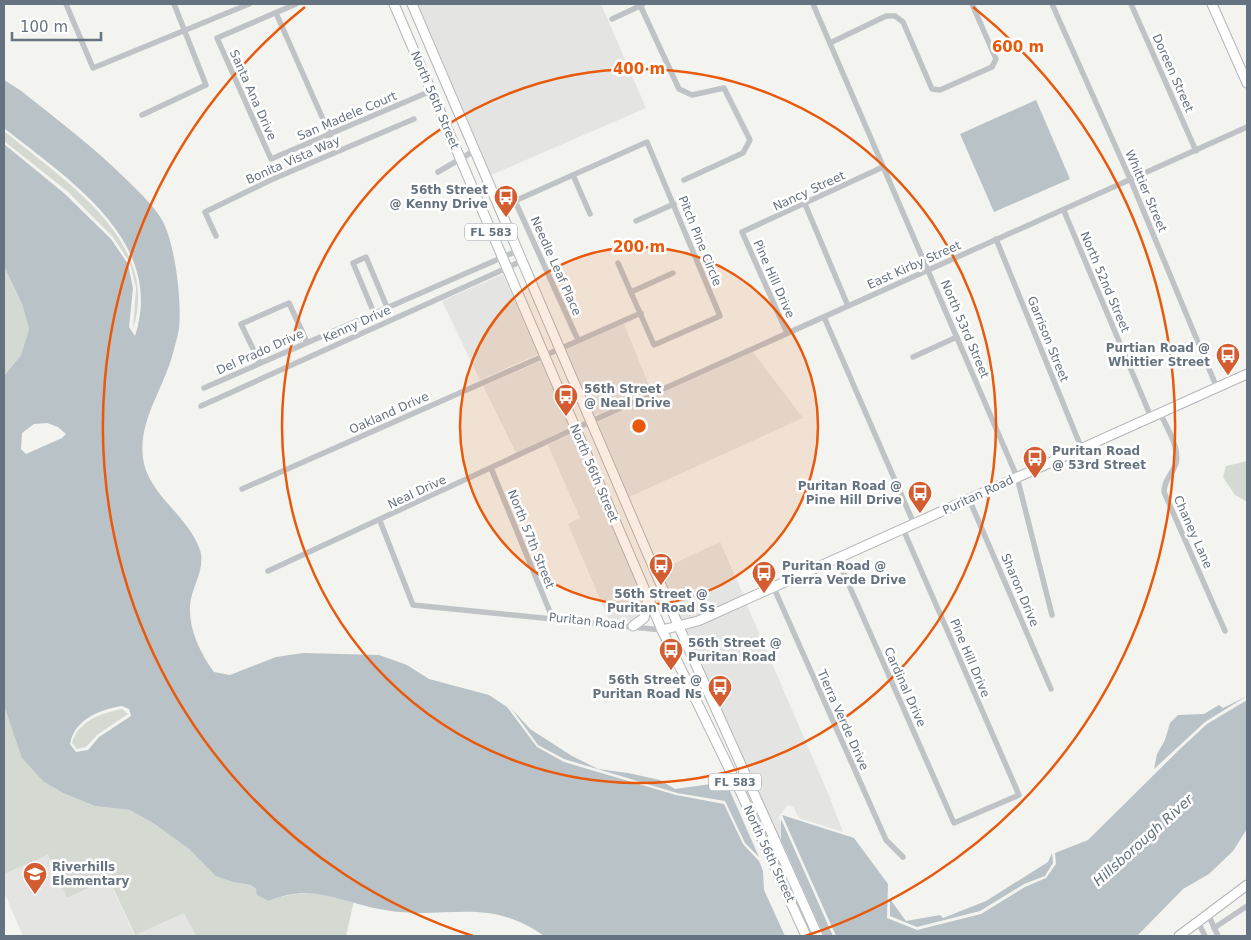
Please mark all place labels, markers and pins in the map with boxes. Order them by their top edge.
place label: 56th Street @ Kenny Drive [390,183,488,211]
bus stop icon: 56th Street @ Kenny Drive [493,184,519,218]
place label: Purtian Road @ Whittier Street [1106,341,1210,369]
bus stop icon: Purtian Road @ Whittier Street [1215,342,1241,376]
place label: 56th Street @ Neal Drive [584,382,671,410]
bus stop icon: 56th Street @ Neal Drive [553,383,579,417]
centre of rings [630,417,648,435]
place label: Puritan Road @ 53rd Street [1052,444,1146,472]
bus stop icon: Puritan Road @ 53rd Street [1022,445,1048,479]
place label: Puritan Road @ Pine Hill Drive [798,479,902,507]
bus stop icon: Puritan Road @ Pine Hill Drive [907,480,933,514]
bus stop icon: 56th Street @ Puritan Road Ss [648,552,674,586]
place label: Puritan Road @ Tierra Verde Drive [782,559,906,587]
bus stop icon: Puritan Road @ Tierra Verde Drive [751,560,777,594]
place label: 56th Street @ Puritan Road Ss [607,587,715,615]
place label: 56th Street @ Puritan Road [688,636,782,664]
bus stop icon: 56th Street @ Puritan Road [658,637,684,671]
place label: 56th Street @ Puritan Road Ns [593,673,702,701]
bus stop icon: 56th Street @ Puritan Road Ns [707,674,733,708]
place label: Riverhills Elementary [52,860,129,888]
school or university icon: Riverhills Elementary [22,861,48,895]

